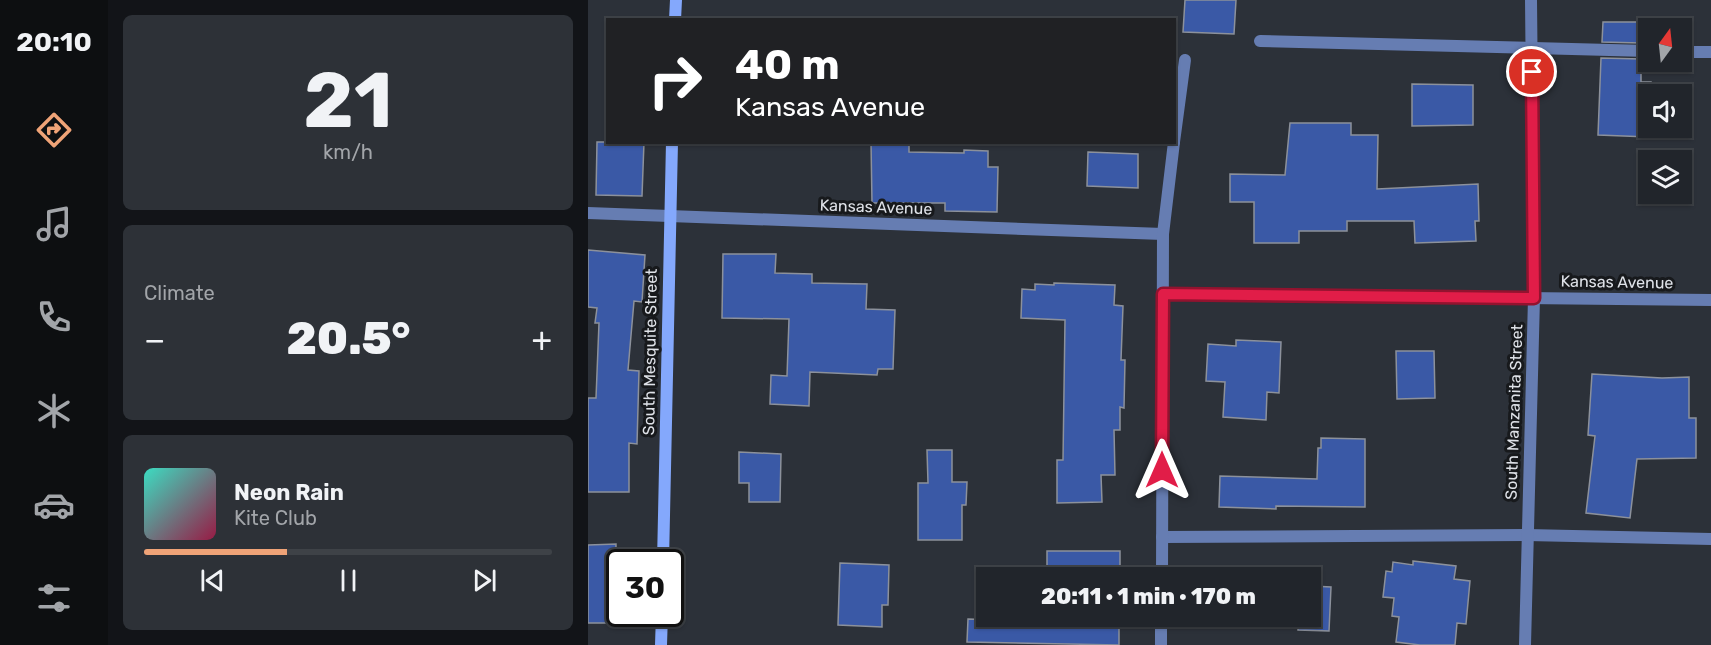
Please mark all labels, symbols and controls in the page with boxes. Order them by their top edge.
north arrow [1638,18,1692,72]
map controls [1638,18,1692,204]
text: 20:10 [16,26,92,58]
text: 40 m [735,40,840,90]
icon: right [636,42,714,120]
pin [1506,46,1557,97]
text: 21 [303,54,393,147]
icon: arrive [1515,55,1548,88]
button: sound [1638,84,1692,138]
text: Kansas Avenue [735,91,925,123]
icon: directions [33,109,75,151]
text: km/h [323,140,373,164]
button: layers [1638,150,1692,204]
street label: Kansas Avenue [819,196,933,218]
icon: music [33,203,75,245]
street label: South Mesquite Street [639,268,661,436]
street label: Kansas Avenue [1560,272,1674,292]
text: Climate [144,281,215,305]
icon: phone [33,296,75,338]
text: 20.5° [286,312,411,365]
text: − [144,320,165,359]
text: + [531,320,552,359]
street label: South Manzanita Street [1501,324,1527,500]
icon: climate [33,390,75,432]
position arrow [1130,438,1194,502]
text: Neon Rain [234,479,344,506]
icon: car [33,484,75,526]
text: Kite Club [234,506,317,530]
speed limit sign: 30 [606,549,684,627]
icon: previous [196,564,229,597]
icon: pause [332,564,365,597]
icon: next [468,564,501,597]
icon: filters [33,577,75,619]
text: 20:11 · 1 min · 170 m [1041,583,1256,610]

